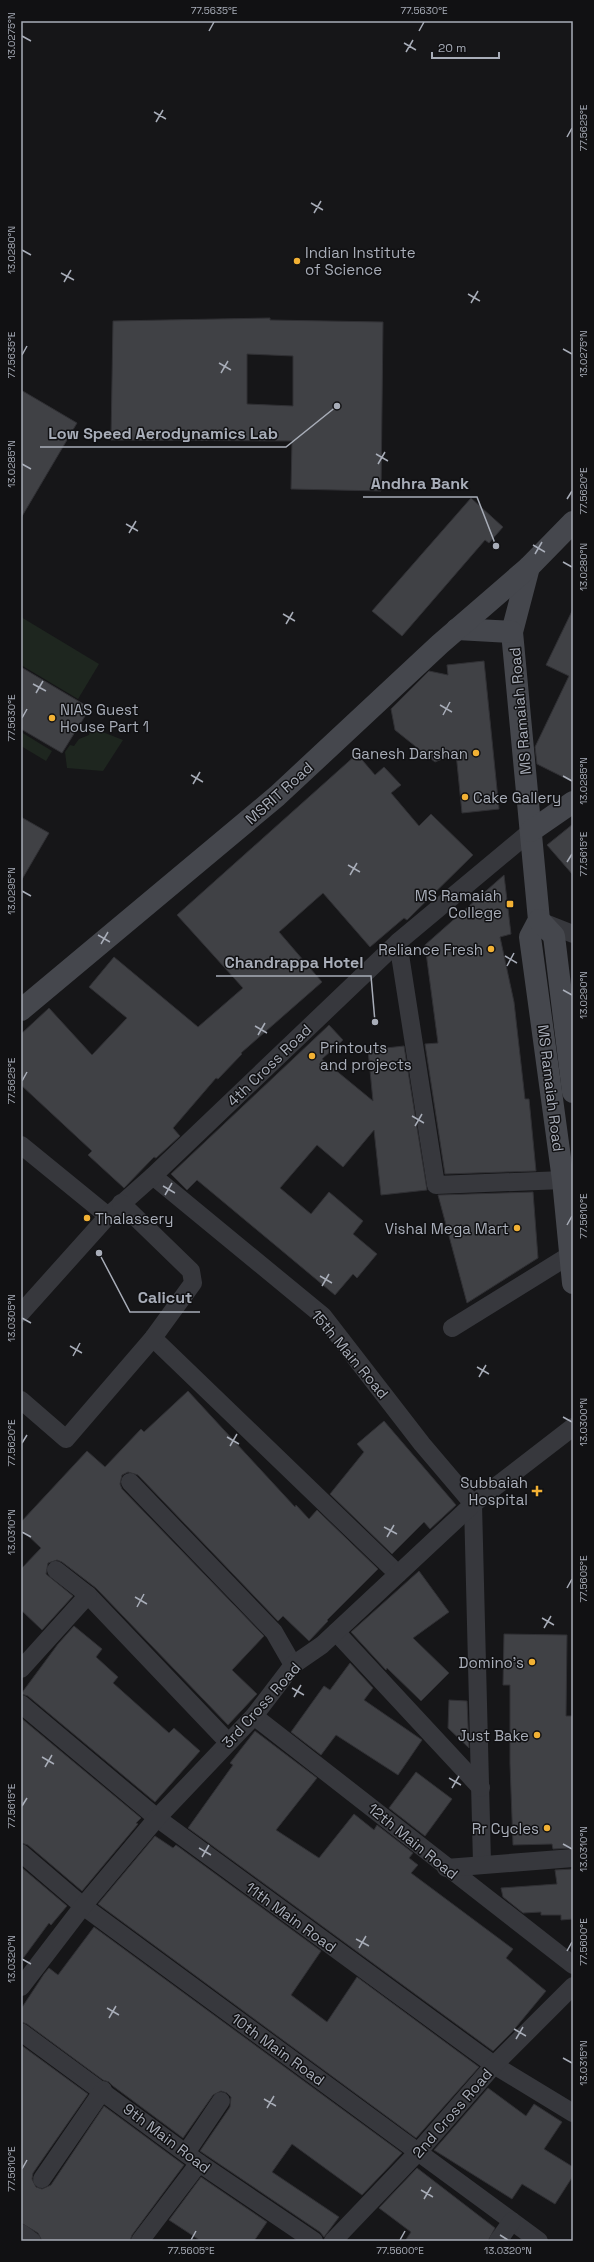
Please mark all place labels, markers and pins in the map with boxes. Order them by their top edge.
place label: Indian Institute of Science [305,243,416,279]
marker: Indian Institute of Science [292,256,302,266]
callout: Low Speed Aerodynamics Lab [40,419,286,447]
callout: Andhra Bank [363,469,477,497]
place label: NIAS Guest House Part 1 [60,700,149,736]
marker: NIAS Guest House Part 1 [47,713,57,723]
place label: Ganesh Darshan [351,744,468,763]
marker: Ganesh Darshan [471,748,481,758]
place label: Cake Gallery [473,788,561,807]
marker: Cake Gallery [460,792,470,802]
place label: MS Ramaiah College [415,886,502,922]
marker: MS Ramaiah College [505,899,515,909]
place label: Reliance Fresh [378,940,483,959]
marker: Reliance Fresh [486,944,496,954]
callout: Chandrappa Hotel [216,948,371,976]
place label: Printouts and projects [320,1038,412,1074]
marker: Printouts and projects [307,1051,317,1061]
place label: Thalassery [95,1209,173,1228]
marker: Thalassery [82,1213,92,1223]
place label: Vishal Mega Mart [385,1219,509,1238]
marker: Vishal Mega Mart [512,1223,522,1233]
callout: Calicut [130,1284,200,1312]
place label: Subbaiah Hospital [460,1473,528,1509]
marker: Subbaiah Hospital [531,1485,543,1497]
place label: Domino's [459,1653,524,1672]
marker: Domino's [527,1657,537,1667]
place label: Just Bake [458,1726,529,1745]
marker: Just Bake [532,1730,542,1740]
place label: Rr Cycles [472,1819,539,1838]
marker: Rr Cycles [542,1823,552,1833]

